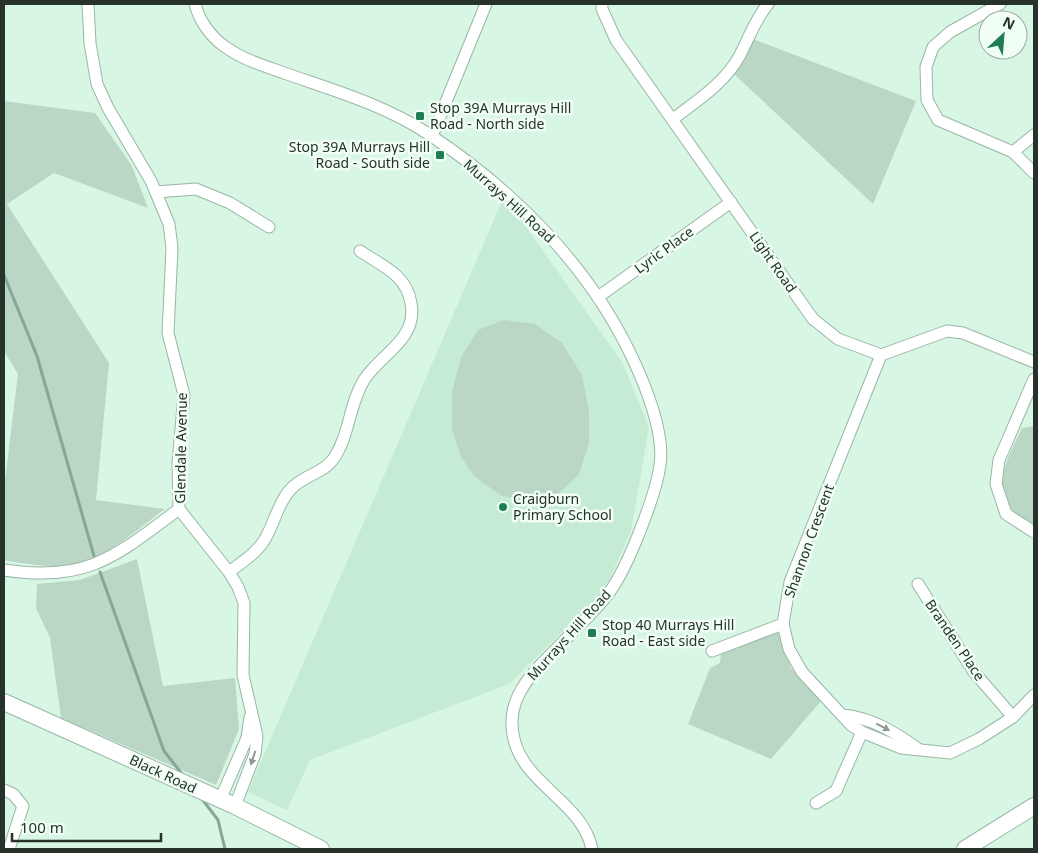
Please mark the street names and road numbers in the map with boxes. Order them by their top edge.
street label: Murrays Hill Road [460,155,559,247]
street label: Lyric Place [630,222,697,278]
street label: Light Road [745,227,801,296]
street label: Glendale Avenue [170,392,191,504]
street label: Shannon Crescent [779,481,838,600]
street label: Murrays Hill Road [523,585,615,684]
street label: Branden Place [921,595,990,684]
street label: Black Road [127,750,200,797]

